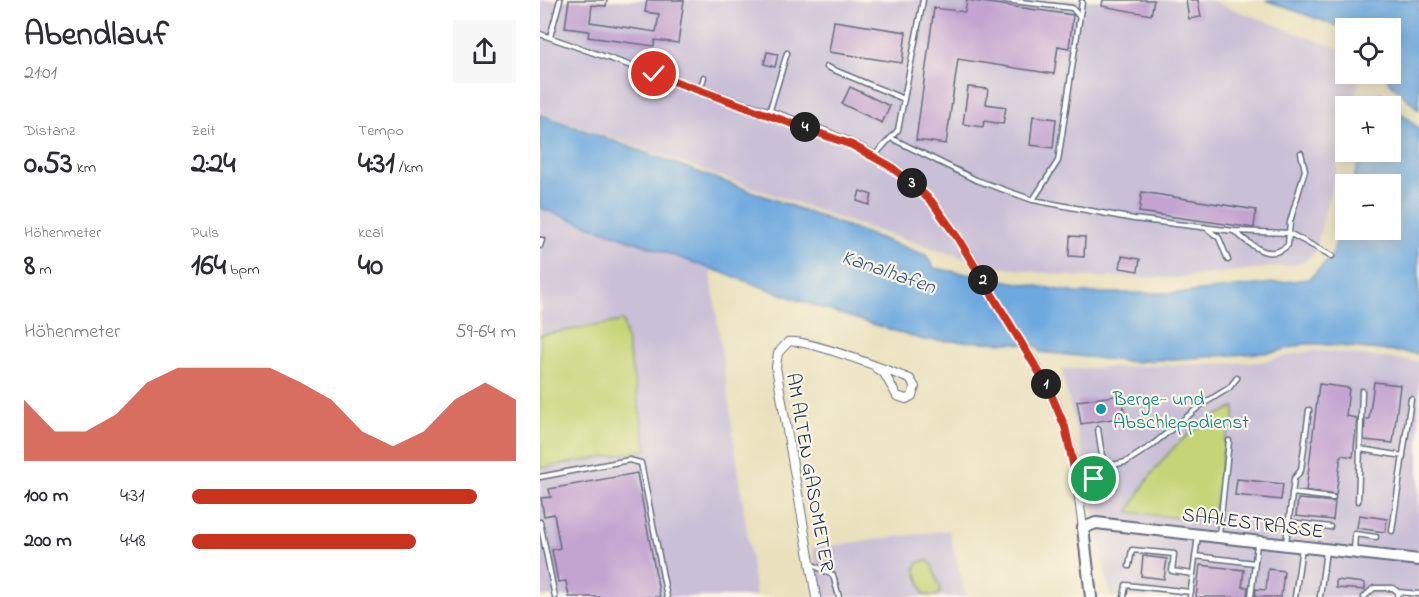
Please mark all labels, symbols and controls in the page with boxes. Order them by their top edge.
text: Abendlauf [24,12,169,60]
map controls [1335,18,1401,240]
button: locate [1335,18,1401,84]
button: share [453,20,516,83]
pin [628,48,679,99]
icon: check [637,57,670,90]
text: 21:01 [24,59,57,88]
button: + [1335,96,1401,162]
pin: 4 [790,112,820,142]
text: 4 [802,115,808,139]
text: Distanz [24,119,75,143]
text: Zeit [191,119,216,143]
text: Tempo [358,119,404,143]
text: 0.53 [24,143,73,187]
text: 2:24 [191,143,236,187]
text: 4:31 [358,143,395,187]
text: km [73,156,96,180]
text: /km [395,156,423,180]
pin: 3 [897,168,927,198]
text: 3 [909,171,915,195]
button: − [1335,174,1401,240]
text: Höhenmeter [24,221,101,245]
text: Puls [191,221,219,245]
text: kcal [358,221,383,245]
water label: Kanalhafen [837,243,940,303]
text: 8 [24,245,35,289]
text: 164 [191,245,226,289]
text: 40 [358,245,383,289]
text: m [35,258,52,282]
text: bpm [226,258,260,282]
pin: 2 [968,265,998,295]
text: 2 [979,268,987,292]
text: Höhenmeter [24,318,120,347]
text: 59–64 m [455,318,516,347]
pin: 1 [1031,369,1061,399]
street label: AM ALTEN GASOMETER [777,371,840,575]
text: 1 [1043,372,1049,396]
place label: Berge- und Abschleppdienst [1112,386,1249,438]
marker: Berge- und Abschleppdienst [1094,402,1108,416]
pin [1068,453,1119,504]
icon: arrive [1077,462,1110,495]
text: 100 m [24,482,68,511]
text: 4:31 [120,482,145,511]
street label: SAALESTRASSE [1180,501,1325,548]
text: 200 m [24,527,72,556]
text: 4:48 [120,527,146,556]

